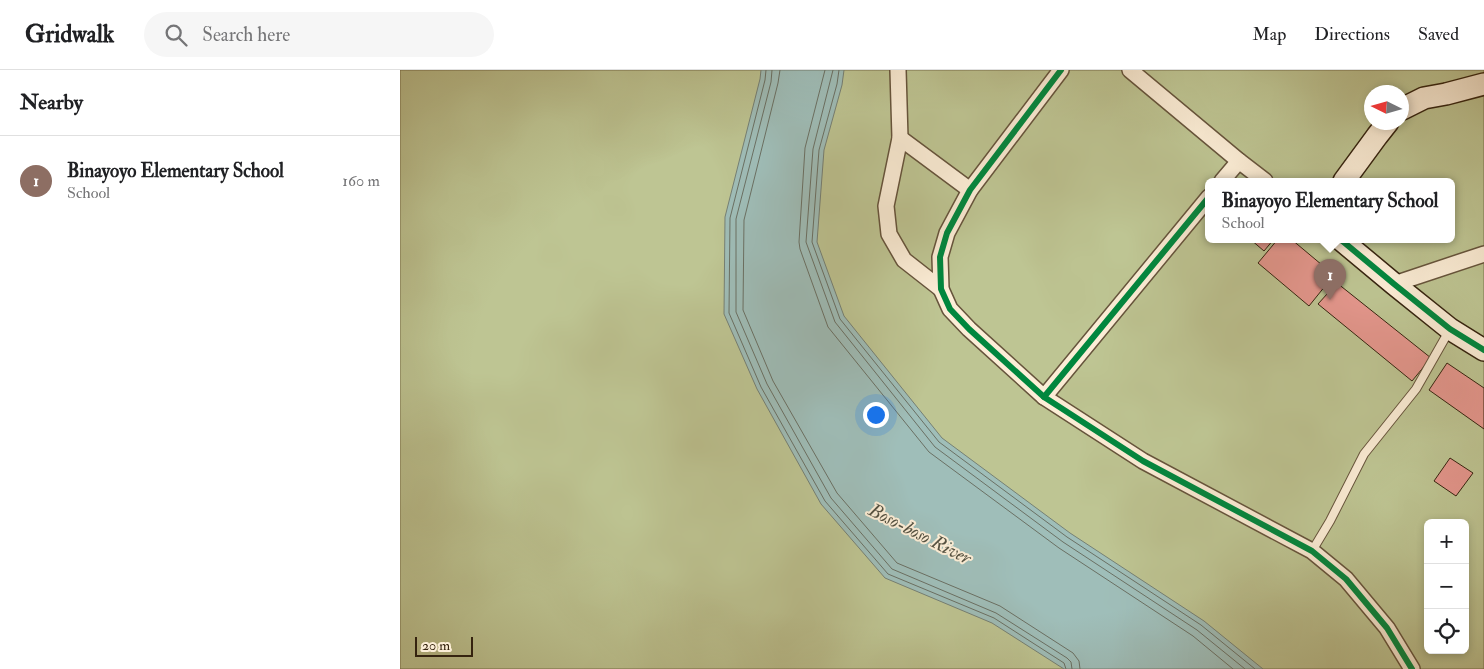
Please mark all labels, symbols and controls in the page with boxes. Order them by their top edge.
search box [144,12,494,57]
text: Gridwalk [25,19,114,50]
icon: search [162,21,190,49]
text: Search here [202,23,290,47]
text: Map [1253,23,1286,46]
text: Directions [1314,23,1390,46]
text: Saved [1418,23,1459,46]
north arrow [1364,85,1409,130]
text: Nearby [20,89,83,116]
text: Binayoyo Elementary School [67,159,284,183]
text: 1 [33,171,39,191]
text: 160 m [342,171,380,191]
popup [1205,178,1455,243]
text: School [67,183,110,203]
text: Binayoyo Elementary School [1222,189,1438,213]
text: School [1222,213,1265,233]
pin: 1 [1314,259,1346,300]
your location [863,402,889,428]
water label: Boso-boso River [864,498,976,570]
map controls [1424,519,1469,654]
button: + [1424,519,1469,564]
button: − [1424,564,1469,609]
button: locate [1424,609,1469,654]
scale bar [415,634,472,657]
text: 20 m [422,637,450,654]

